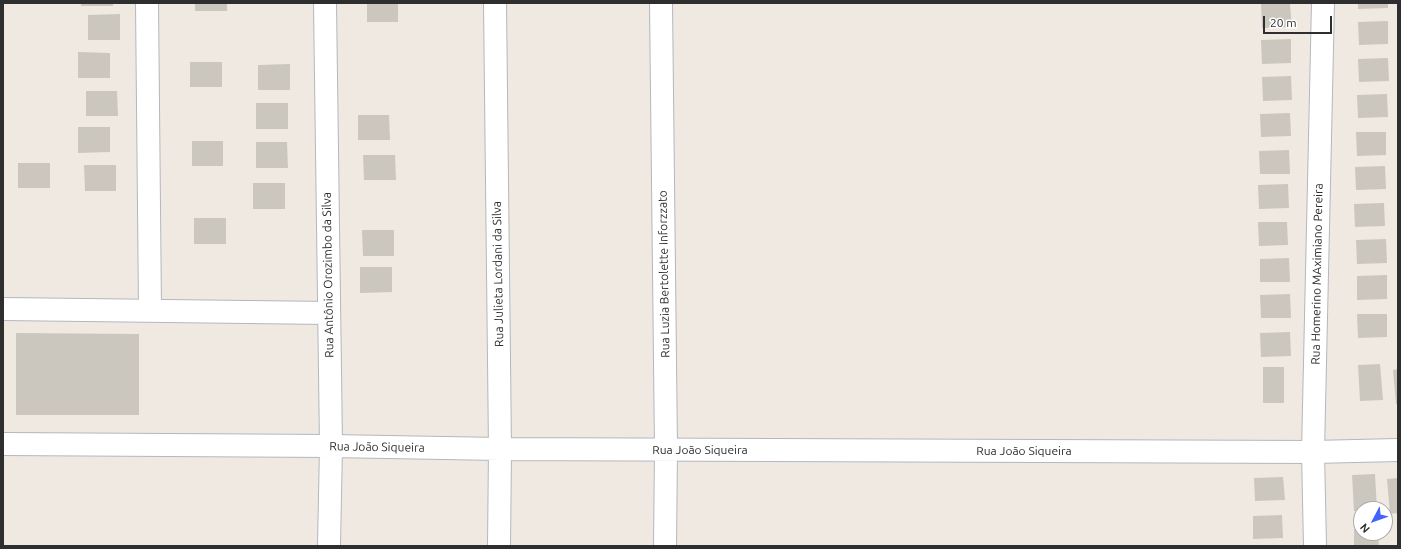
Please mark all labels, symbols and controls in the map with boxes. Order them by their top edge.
scale bar [1265,8,1334,34]
text: 20 m [1270,16,1297,29]
street label: Rua Homerino MAximiano Pereira [1308,183,1326,365]
street label: Rua Luzia Bertolette Inforzzato [655,190,673,358]
street label: Rua Antônio Orozimbo da Silva [319,192,337,358]
street label: Rua Julieta Lordani da Silva [490,201,506,347]
street label: Rua João Siqueira [329,439,425,455]
street label: Rua João Siqueira [652,443,748,457]
street label: Rua João Siqueira [976,444,1072,458]
north arrow [1353,501,1393,541]
text: N [1357,521,1372,535]

